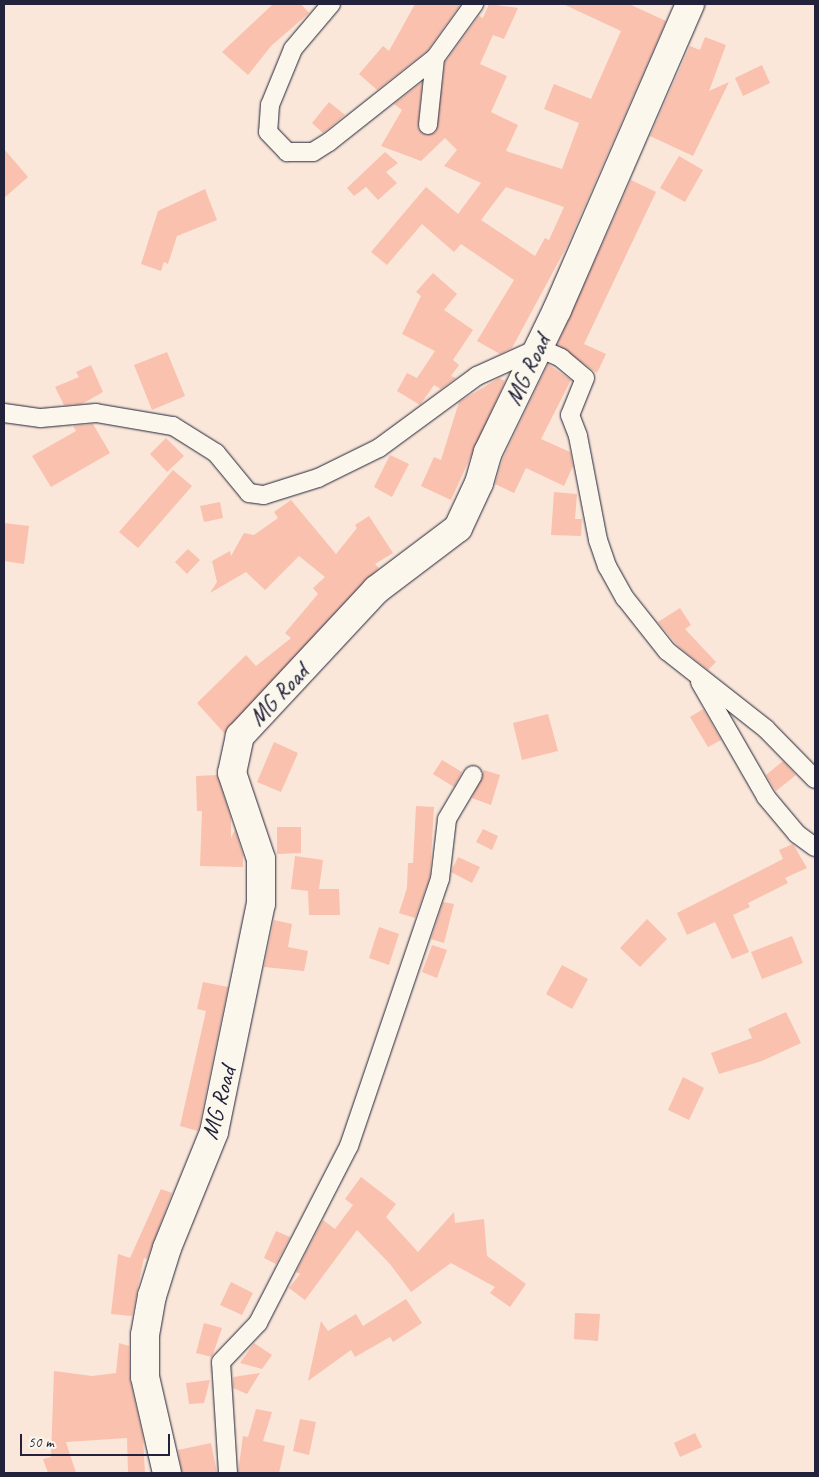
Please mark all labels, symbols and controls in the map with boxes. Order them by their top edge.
street label: MG Road [499,330,557,410]
street label: MG Road [243,658,315,732]
street label: MG Road [195,1063,243,1143]
scale bar [22,1424,172,1456]
text: 50 m [28,1433,54,1452]

